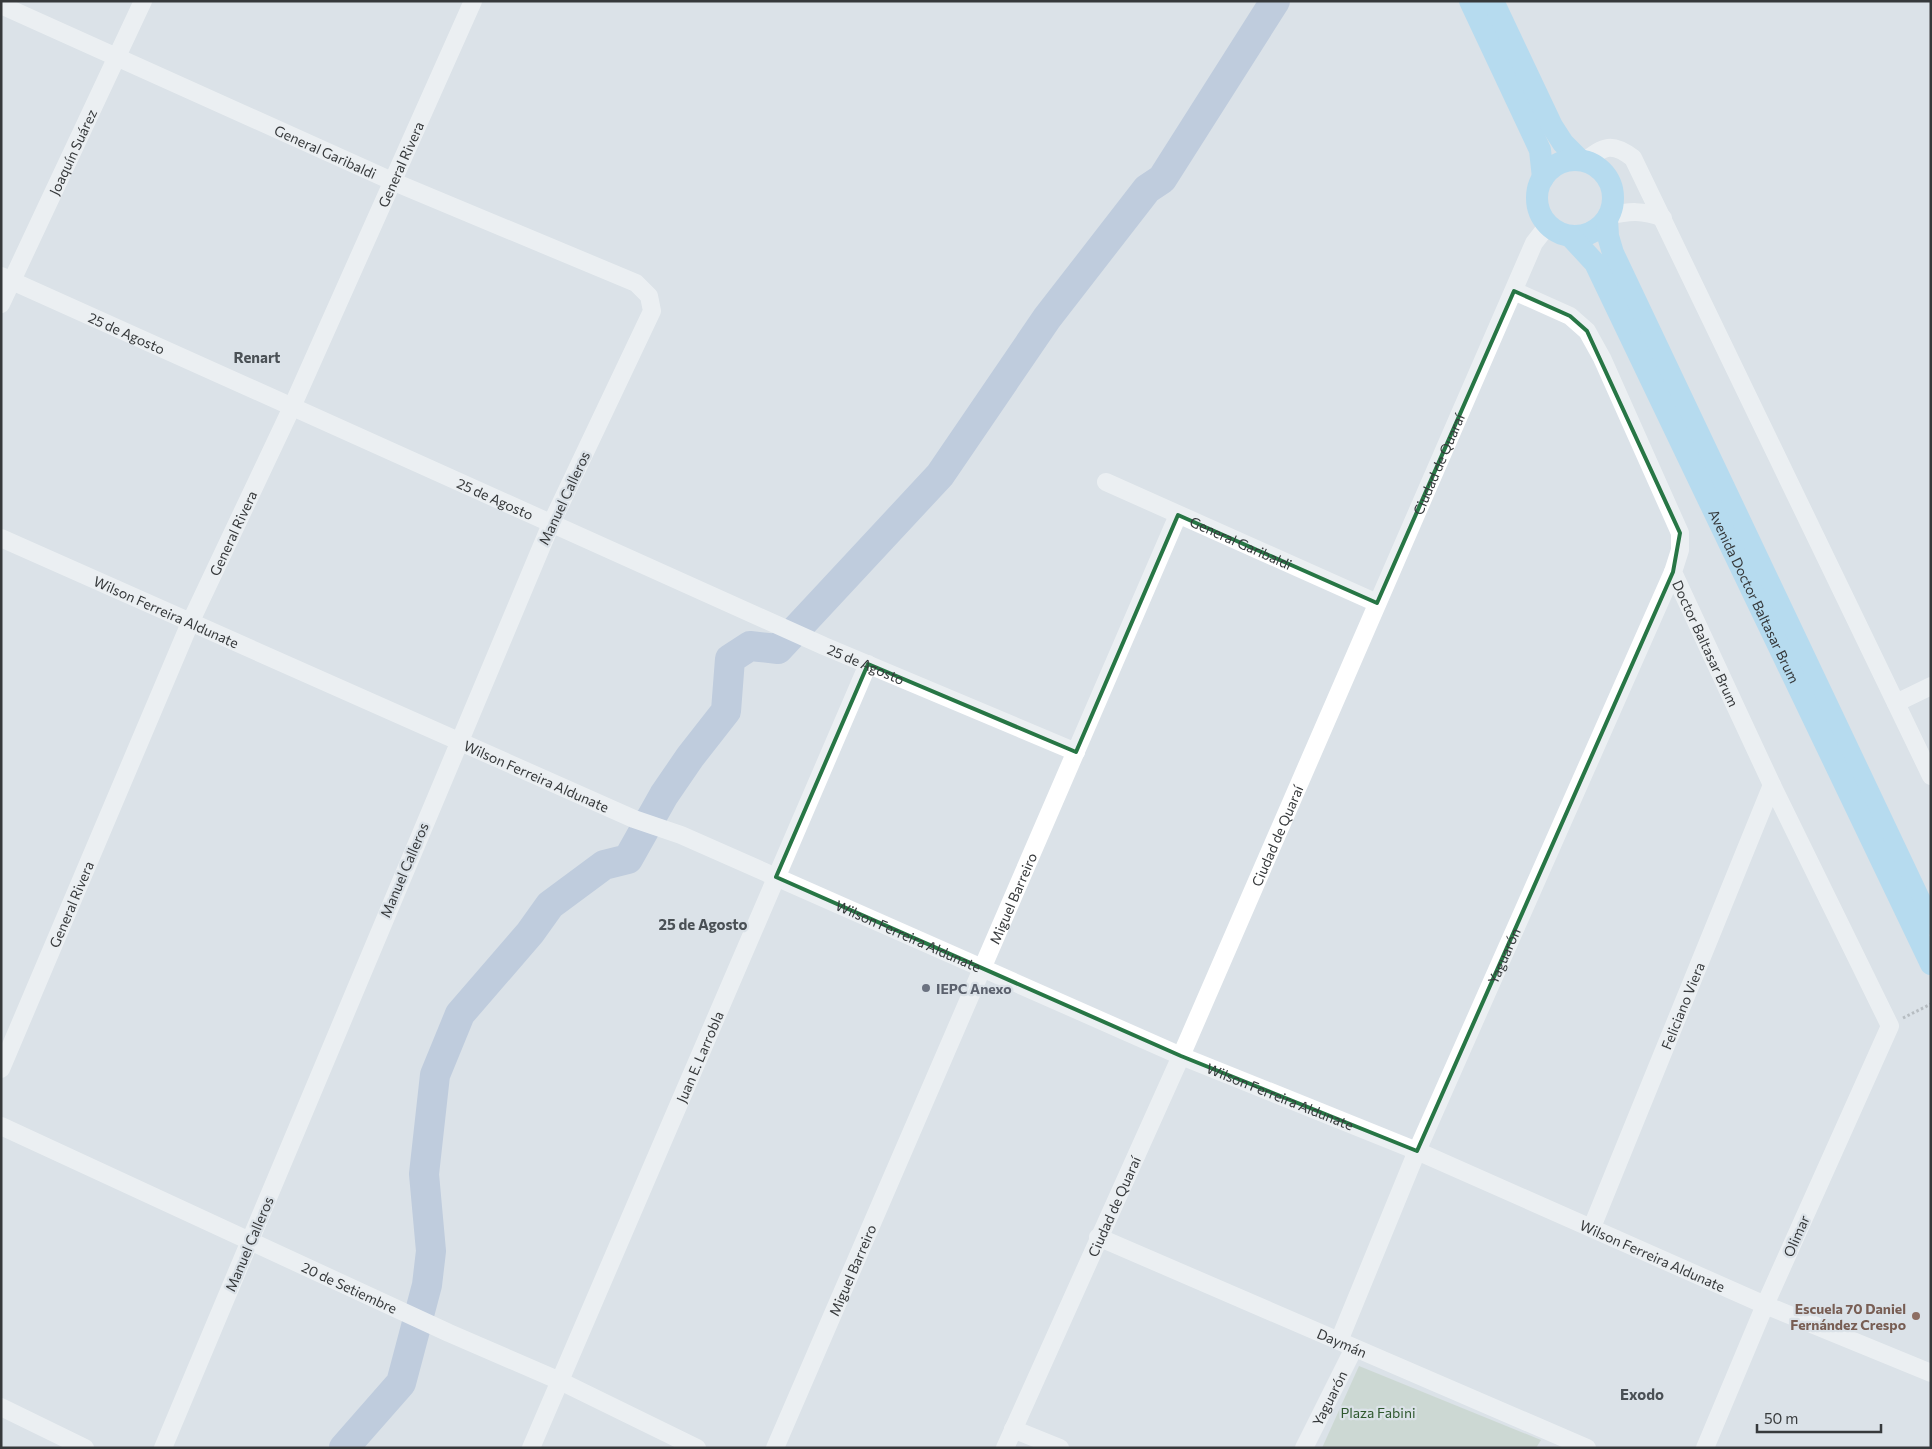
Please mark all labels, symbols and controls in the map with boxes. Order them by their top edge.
street label: Joaquín Suárez [45,106,100,198]
street label: General Rivera [374,119,427,210]
street label: General Garibaldi [272,121,379,181]
street label: 25 de Agosto [86,308,168,357]
district label: Renart [234,348,280,366]
street label: Ciudad de Quaraí [1409,411,1468,517]
street label: Manuel Calleros [535,448,593,548]
street label: 25 de Agosto [454,474,536,523]
street label: General Rivera [205,488,260,578]
street label: Avenida Doctor Baltasar Brum [1706,507,1802,687]
street label: General Garibaldi [1188,512,1295,572]
street label: Wilson Ferreira Aldunate [91,572,242,651]
street label: Doctor Baltasar Brum [1669,577,1743,709]
street label: 25 de Agosto [825,640,907,687]
street label: Wilson Ferreira Aldunate [461,736,612,815]
street label: Ciudad de Quaraí [1247,782,1306,889]
street label: Manuel Calleros [376,820,432,920]
street label: Miguel Barreiro [985,850,1040,947]
street label: General Rivera [45,858,97,950]
street label: Wilson Ferreira Aldunate [833,896,984,975]
district label: 25 de Agosto [658,915,748,933]
street label: Yaguarón [1484,925,1523,986]
street label: Feliciano Viera [1657,960,1707,1052]
place label: IEPC Anexo [936,980,1012,997]
marker: IEPC Anexo [920,982,932,994]
street label: Juan E. Larrobla [672,1008,726,1105]
street label: Wilson Ferreira Aldunate [1204,1059,1356,1133]
street label: Ciudad de Quaraí [1084,1153,1144,1259]
street label: Manuel Calleros [221,1194,277,1294]
street label: Olimar [1779,1212,1813,1259]
street label: Wilson Ferreira Aldunate [1577,1216,1728,1295]
street label: Miguel Barreiro [825,1221,879,1318]
street label: 20 de Setiembre [299,1258,400,1316]
place label: Escuela 70 Daniel Fernández Crespo [1790,1300,1906,1333]
marker: Escuela 70 Daniel Fernández Crespo [1910,1310,1922,1322]
street label: Daymán [1315,1324,1370,1361]
street label: Yaguarón [1308,1367,1350,1428]
district label: Exodo [1620,1385,1664,1403]
scale bar [1757,1402,1881,1434]
park label: Plaza Fabini [1340,1404,1416,1421]
text: 50 m [1764,1409,1798,1427]

